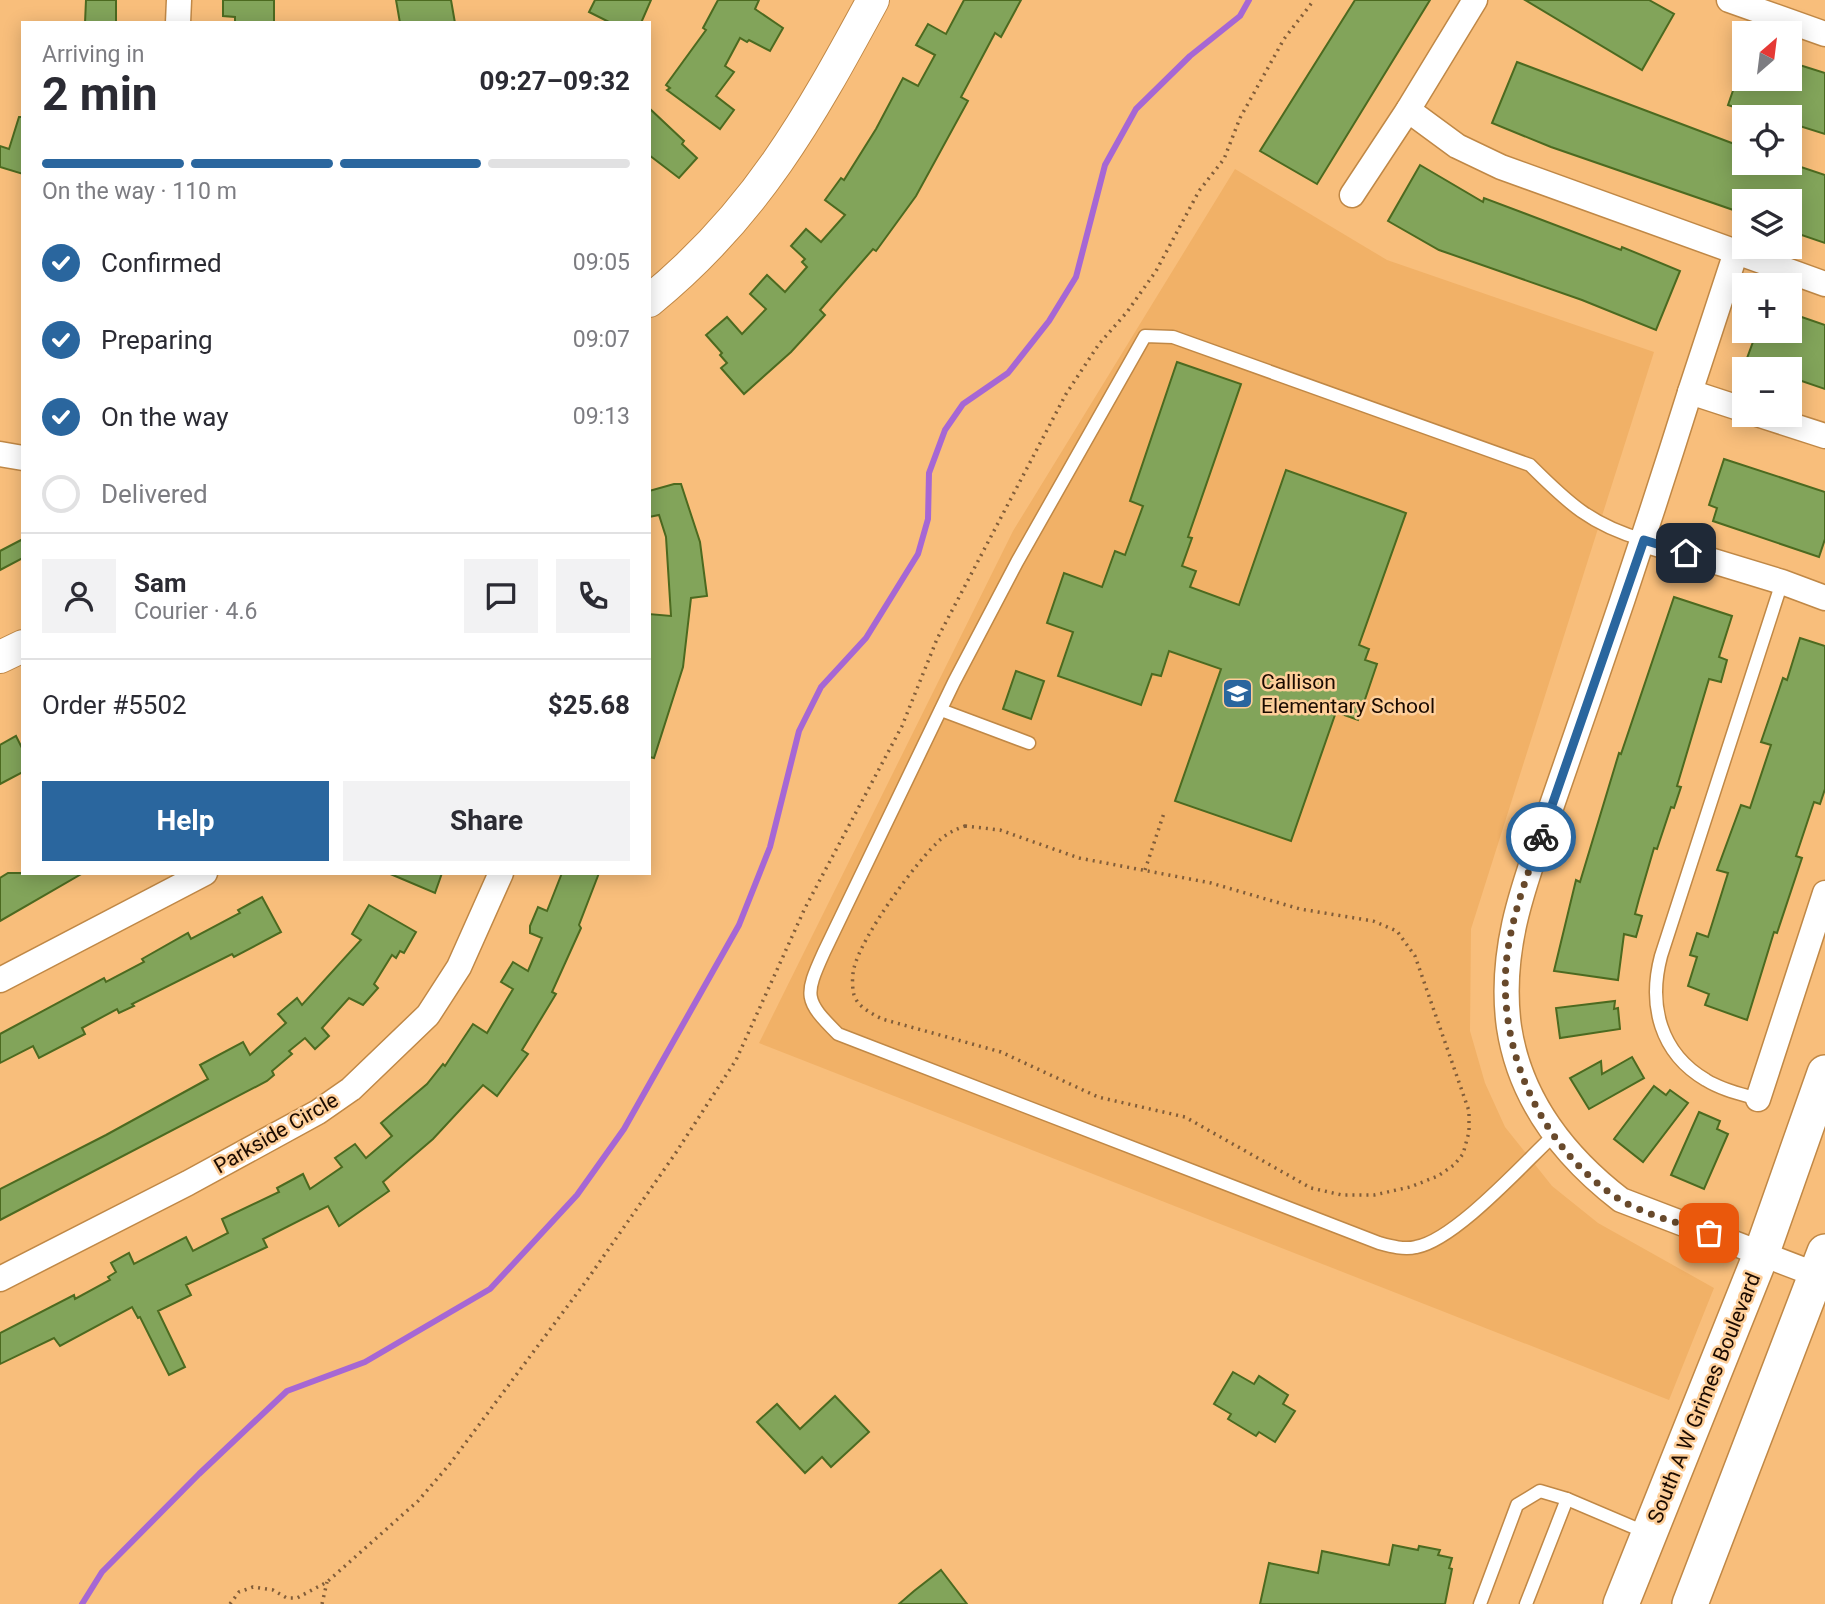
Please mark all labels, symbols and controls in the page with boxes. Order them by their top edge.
north arrow [1732,21,1802,91]
map controls [1732,21,1802,427]
text: Arriving in [42,41,145,68]
text: 09:27–09:32 [480,66,630,96]
text: 2 min [42,67,158,121]
button: locate [1732,105,1802,175]
text: On the way · 110 m [42,178,237,205]
button: layers [1732,189,1802,259]
icon: check [42,244,80,282]
text: Confirmed [101,248,222,278]
text: 09:05 [573,249,630,276]
button: + [1732,273,1802,343]
icon: check [42,321,80,359]
text: Preparing [101,325,213,355]
text: 09:07 [573,326,630,353]
button: − [1732,357,1802,427]
icon: check [42,398,80,436]
text: On the way [101,402,229,432]
text: 09:13 [573,403,630,430]
text: Delivered [101,479,208,509]
pin [1656,523,1716,583]
icon: home [1667,534,1705,572]
button: person [42,559,116,633]
button: chat [464,559,538,633]
button: phone [556,559,630,633]
text: Sam [134,568,186,598]
text: Courier · 4.6 [134,598,257,625]
place label: Callison Elementary School [1261,670,1435,718]
school or university icon: Callison Elementary School [1221,677,1255,711]
text: Order #5502 [42,690,187,720]
text: $25.68 [548,690,630,720]
button: Help [42,781,329,861]
button: Share [343,781,630,861]
courier [1506,802,1576,872]
icon: bike [1522,818,1560,856]
street label: Parkside Circle [210,1088,342,1178]
pin [1679,1203,1739,1263]
icon: bag [1690,1214,1728,1252]
street label: South A W Grimes Boulevard [1643,1269,1765,1527]

